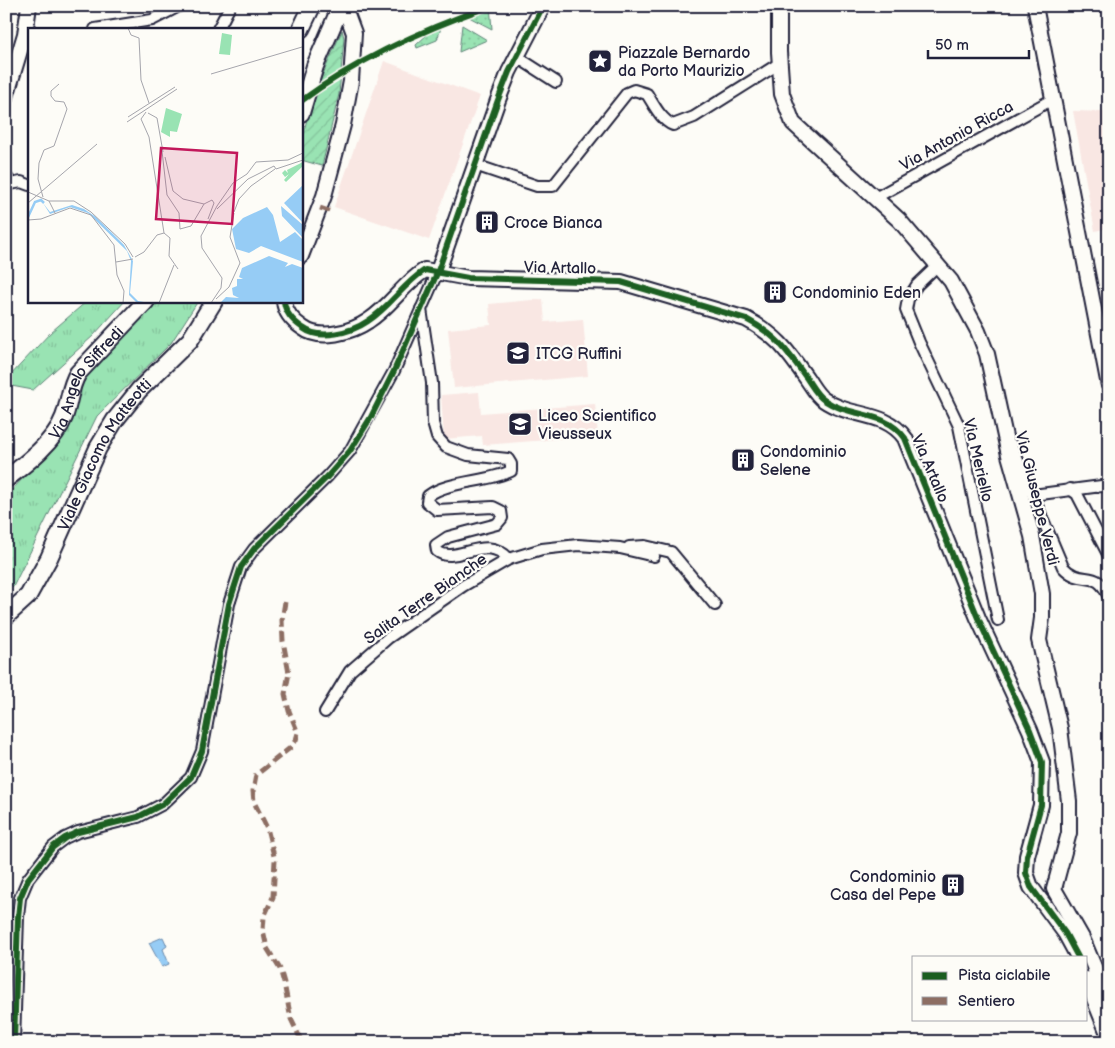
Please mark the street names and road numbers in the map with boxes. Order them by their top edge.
street label: Via Antonio Ricca [897,97,1017,175]
street label: Via Artallo [524,258,596,279]
street label: Via Angelo Siffredi [46,323,128,444]
street label: Viale Giacomo Matteotti [54,375,156,534]
street label: Via Meriello [959,417,996,504]
street label: Via Giuseppe Verdi [1011,429,1062,567]
street label: Via Artallo [907,432,952,506]
street label: Salita Terre Bianche [361,549,491,649]

